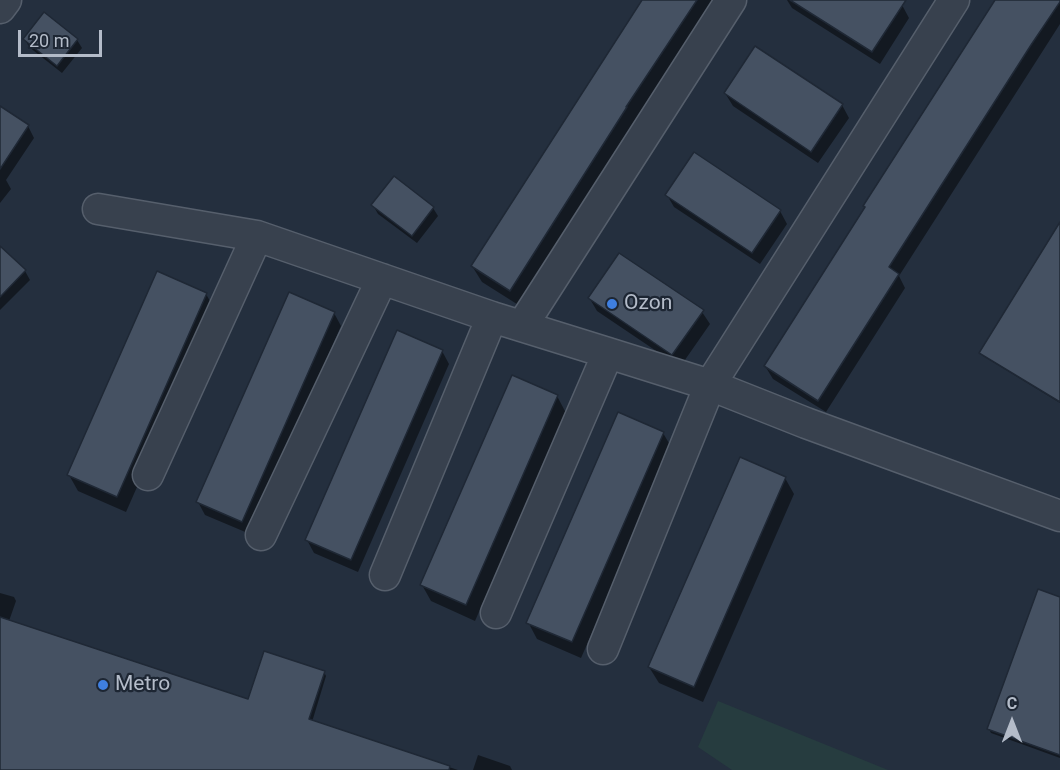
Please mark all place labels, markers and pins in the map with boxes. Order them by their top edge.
place label: Ozon [624,291,672,317]
marker: Ozon [605,297,619,311]
place label: Metro [115,672,170,698]
marker: Metro [96,678,110,692]

